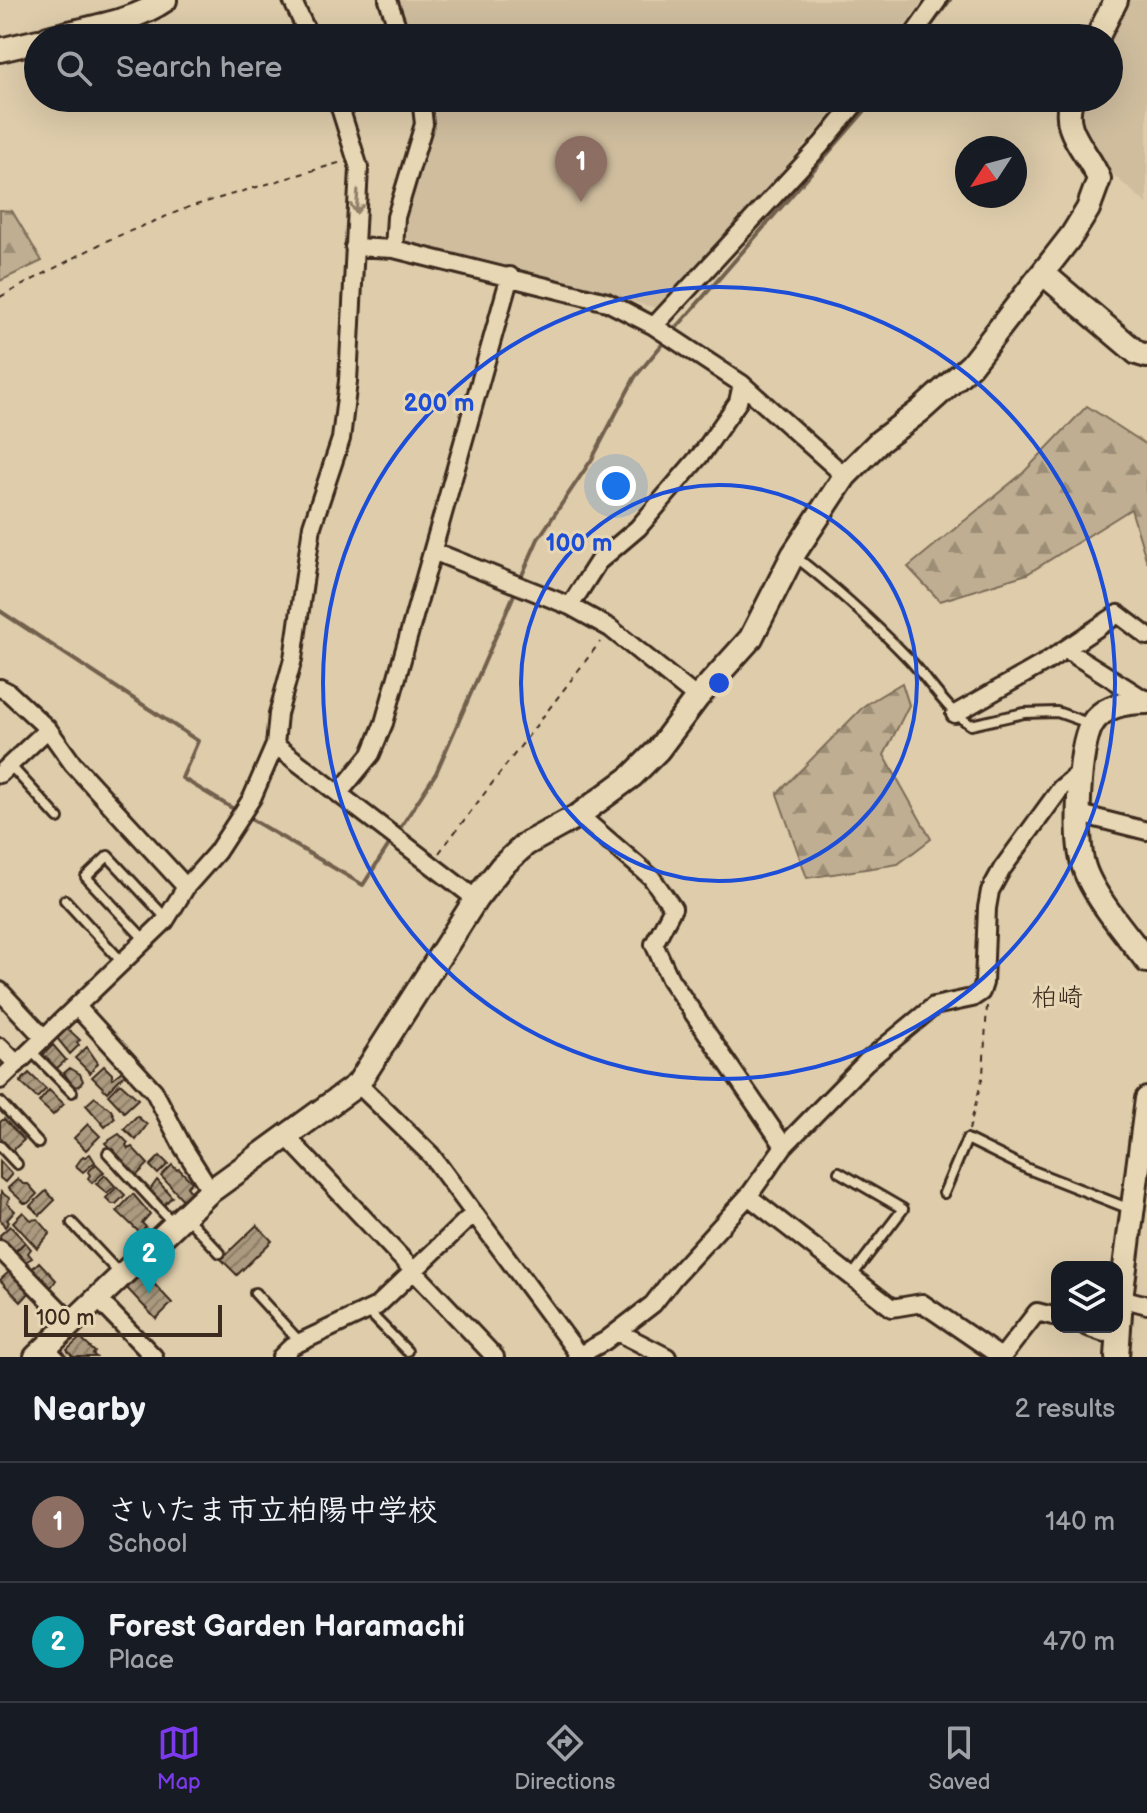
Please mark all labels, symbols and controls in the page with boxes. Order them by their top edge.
search box [24,24,1123,112]
icon: search [52,46,96,90]
text: Search here [116,50,282,86]
pin: 1 [555,136,607,202]
north arrow [955,136,1027,208]
one-way arrow [349,188,364,215]
text: 200 m [404,389,474,418]
your location [596,466,636,506]
text: 100 m [546,529,612,558]
centre of rings [705,669,733,697]
district label: 柏崎 [1031,983,1083,1014]
pin: 2 [123,1228,175,1294]
map controls [1051,1261,1123,1333]
button: layers [1051,1261,1123,1333]
scale bar [24,1301,222,1337]
text: 100 m [36,1305,95,1332]
text: Nearby [32,1389,146,1430]
text: 2 results [1015,1394,1115,1425]
text: さいたま市立柏陽中学校 [108,1493,437,1529]
text: 1 [53,1507,63,1538]
text: 140 m [1045,1507,1115,1538]
text: School [108,1529,187,1560]
text: Forest Garden Haramachi [108,1609,465,1645]
text: 2 [50,1627,66,1658]
text: 470 m [1043,1627,1115,1658]
text: Place [108,1645,174,1676]
tab: Map [157,1721,201,1796]
tab: Directions [514,1721,615,1796]
tab: Saved [929,1721,990,1796]

